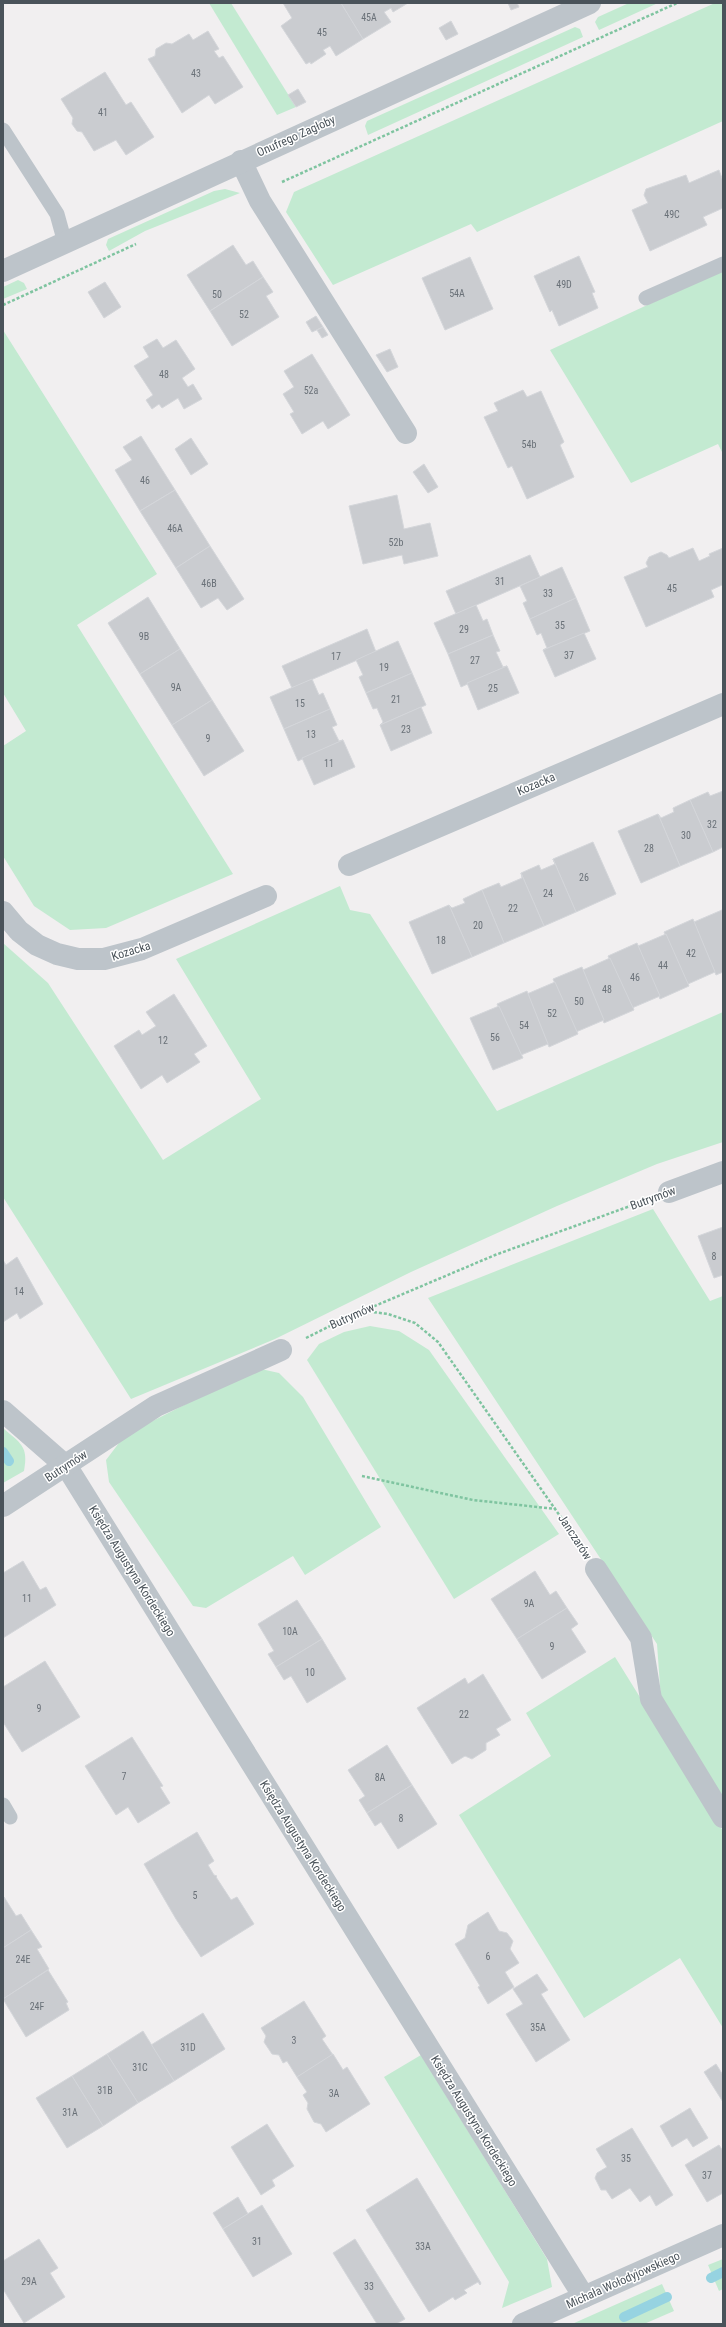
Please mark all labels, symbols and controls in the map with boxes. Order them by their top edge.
house number: 45A [361,12,377,23]
house number: 45 [317,27,327,38]
house number: 43 [191,68,201,79]
house number: 41 [98,107,108,118]
street label: Onufrego Zagłoby [255,112,337,160]
house number: 49C [664,209,680,220]
house number: 49D [556,279,572,290]
house number: 54A [449,288,465,299]
house number: 50 [212,289,222,300]
house number: 52 [239,309,249,320]
house number: 48 [159,369,169,380]
house number: 52a [304,385,319,396]
house number: 54b [522,439,536,450]
house number: 46 [140,475,150,486]
house number: 46A [167,523,183,534]
house number: 52b [389,537,403,548]
house number: 31 [495,576,505,587]
house number: 46B [201,578,217,589]
house number: 45 [667,583,677,594]
house number: 33 [543,588,553,599]
house number: 35 [555,620,565,631]
house number: 29 [459,624,469,635]
house number: 9B [139,631,149,642]
house number: 37 [564,650,574,661]
house number: 17 [331,651,341,662]
house number: 27 [470,655,480,666]
house number: 19 [379,662,389,673]
house number: 9A [171,682,182,693]
house number: 25 [488,683,498,694]
house number: 21 [391,694,401,705]
house number: 15 [295,698,305,709]
house number: 23 [401,724,411,735]
house number: 13 [306,729,316,740]
house number: 9 [206,733,211,744]
house number: 11 [324,758,334,769]
street label: Kozacka [515,770,557,798]
house number: 32 [707,819,717,830]
house number: 30 [681,830,691,841]
house number: 28 [644,843,654,854]
house number: 26 [579,872,589,883]
house number: 24 [543,888,553,899]
house number: 22 [508,903,518,914]
house number: 20 [473,920,483,931]
house number: 18 [436,935,446,946]
street label: Kozacka [110,938,152,964]
house number: 42 [686,948,696,959]
house number: 44 [658,960,668,971]
house number: 46 [630,972,640,983]
house number: 48 [602,984,612,995]
house number: 50 [574,996,584,1007]
house number: 52 [547,1008,557,1019]
house number: 54 [519,1020,529,1031]
house number: 56 [490,1032,500,1043]
house number: 12 [158,1035,168,1046]
street label: Butrymów [628,1183,678,1213]
house number: 8 [712,1251,717,1262]
house number: 14 [14,1286,24,1297]
street label: Butrymów [327,1300,377,1332]
street label: Butrymów [42,1447,90,1485]
street label: Księdza Augustyna Kordeckiego [86,1503,178,1639]
street label: Janczarów [555,1512,595,1562]
house number: 11 [22,1593,32,1604]
house number: 9A [524,1598,535,1609]
house number: 10A [282,1626,298,1637]
house number: 9 [550,1641,555,1652]
house number: 10 [305,1667,315,1678]
house number: 9 [37,1703,42,1714]
house number: 22 [459,1709,469,1720]
house number: 7 [122,1771,127,1782]
house number: 8A [375,1772,386,1783]
street label: Księdza Augustyna Kordeckiego [257,1778,349,1914]
house number: 8 [399,1813,404,1824]
house number: 5 [193,1890,198,1901]
house number: 6 [486,1951,491,1962]
house number: 24E [16,1954,30,1965]
house number: 24F [30,2001,45,2012]
house number: 35A [530,2022,546,2033]
house number: 3 [292,2035,297,2046]
house number: 31D [180,2042,196,2053]
street label: Księdza Augustyna Kordeckiego [428,2053,520,2189]
house number: 31C [132,2062,148,2073]
house number: 31B [97,2085,113,2096]
house number: 3A [329,2088,340,2099]
house number: 31A [62,2107,78,2118]
house number: 35 [621,2153,631,2164]
house number: 37 [702,2170,712,2181]
house number: 31 [252,2236,262,2247]
house number: 33A [415,2241,431,2252]
street label: Michała Wołodyjowskiego [564,2249,682,2311]
house number: 29A [21,2276,37,2287]
house number: 33 [364,2281,374,2292]

